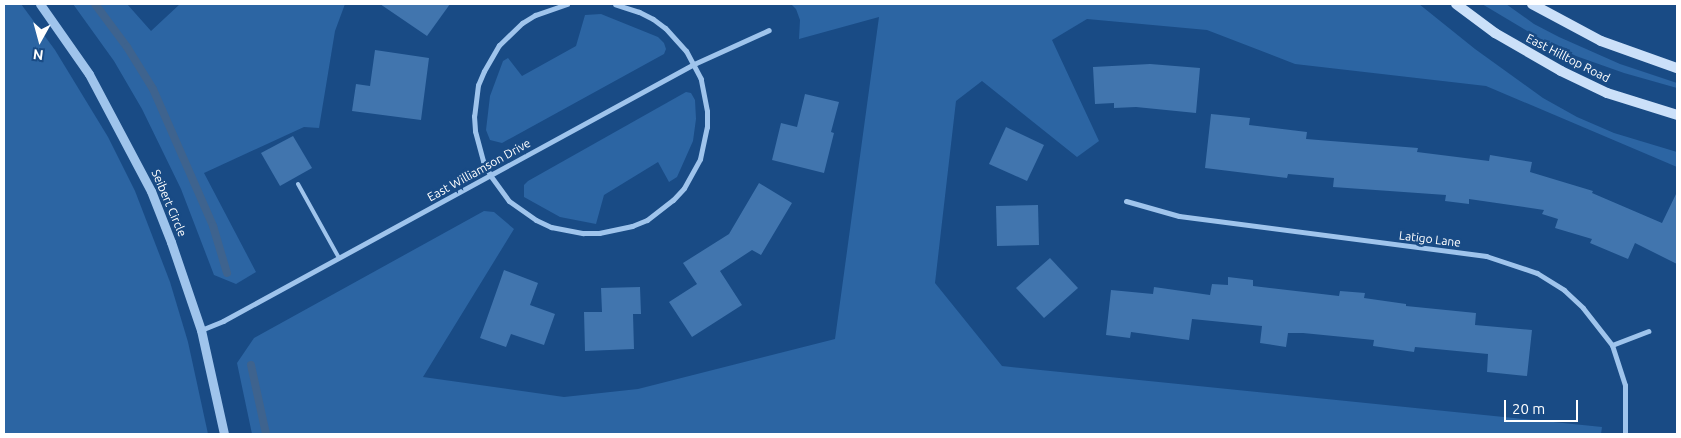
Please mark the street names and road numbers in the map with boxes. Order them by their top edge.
street label: East Hilltop Road [1524,31,1612,85]
street label: East Williamson Drive [425,136,533,204]
street label: Seibert Circle [148,167,190,239]
street label: Latigo Lane [1398,228,1462,250]

